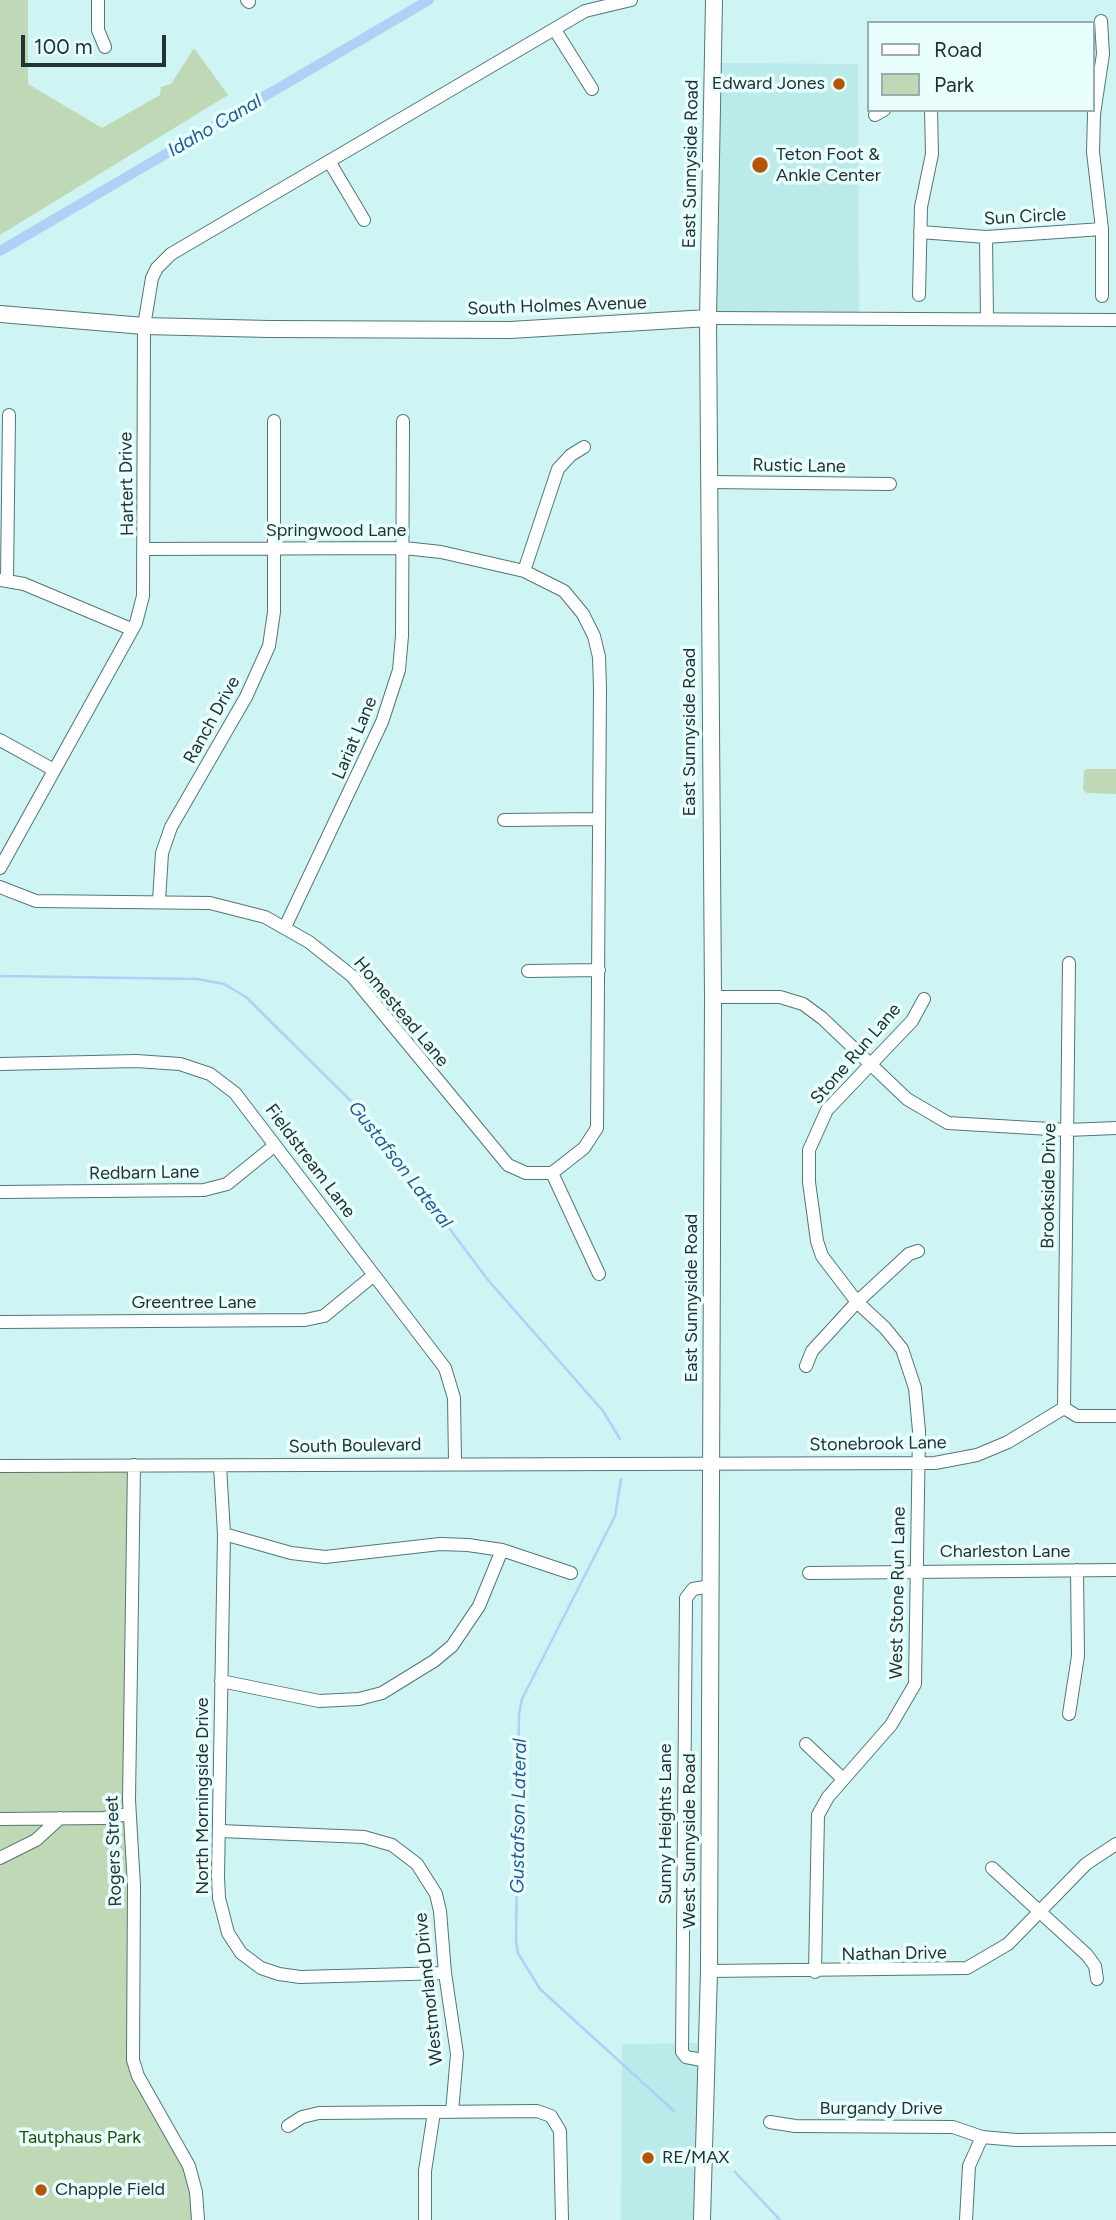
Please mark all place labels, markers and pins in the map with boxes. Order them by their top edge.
place label: Edward Jones [712,73,825,95]
marker: Edward Jones [831,76,847,92]
place label: Teton Foot & Ankle Center [776,144,881,186]
marker: Teton Foot & Ankle Center [750,155,770,175]
place label: RE/MAX [662,2147,729,2169]
marker: RE/MAX [640,2150,656,2166]
place label: Chapple Field [55,2179,165,2201]
marker: Chapple Field [33,2182,49,2198]

